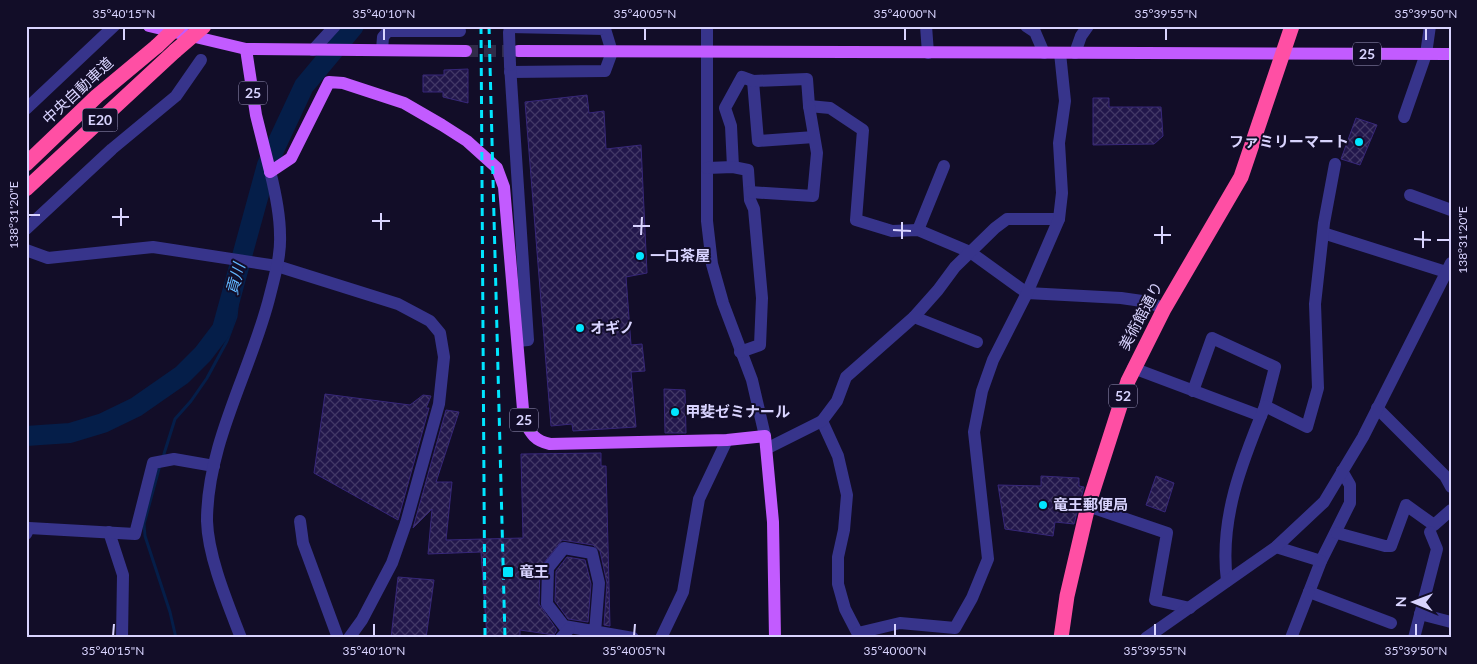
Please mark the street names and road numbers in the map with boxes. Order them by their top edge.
road number: 25 [1353,42,1381,66]
street label: 中央自動車道 [38,53,116,128]
road number: 25 [239,82,267,105]
road number: E20 [82,108,118,132]
street label: 美術館通り [1115,278,1166,353]
road number: 52 [1109,384,1137,408]
road number: 25 [510,408,538,432]

